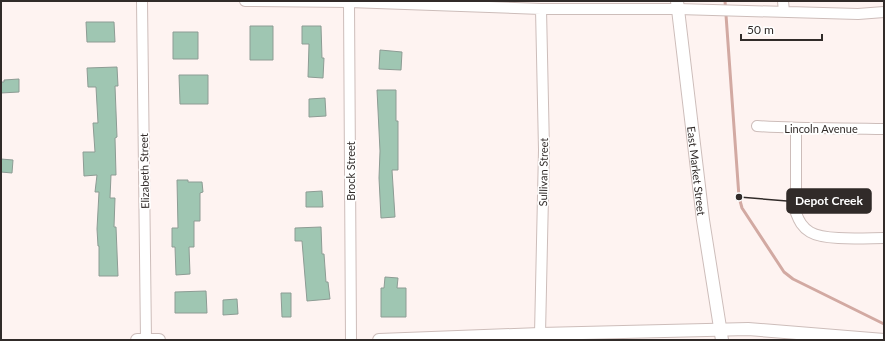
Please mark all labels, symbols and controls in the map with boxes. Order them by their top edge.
scale bar [741,16,822,42]
text: 50 m [747,22,774,37]
street label: Lincoln Avenue [784,122,858,135]
street label: East Market Street [685,125,709,216]
street label: Elizabeth Street [137,133,151,209]
street label: Sullivan Street [536,137,550,206]
street label: Brock Street [344,141,357,201]
callout: Depot Creek [787,189,871,213]
text: Depot Creek [795,193,864,208]

